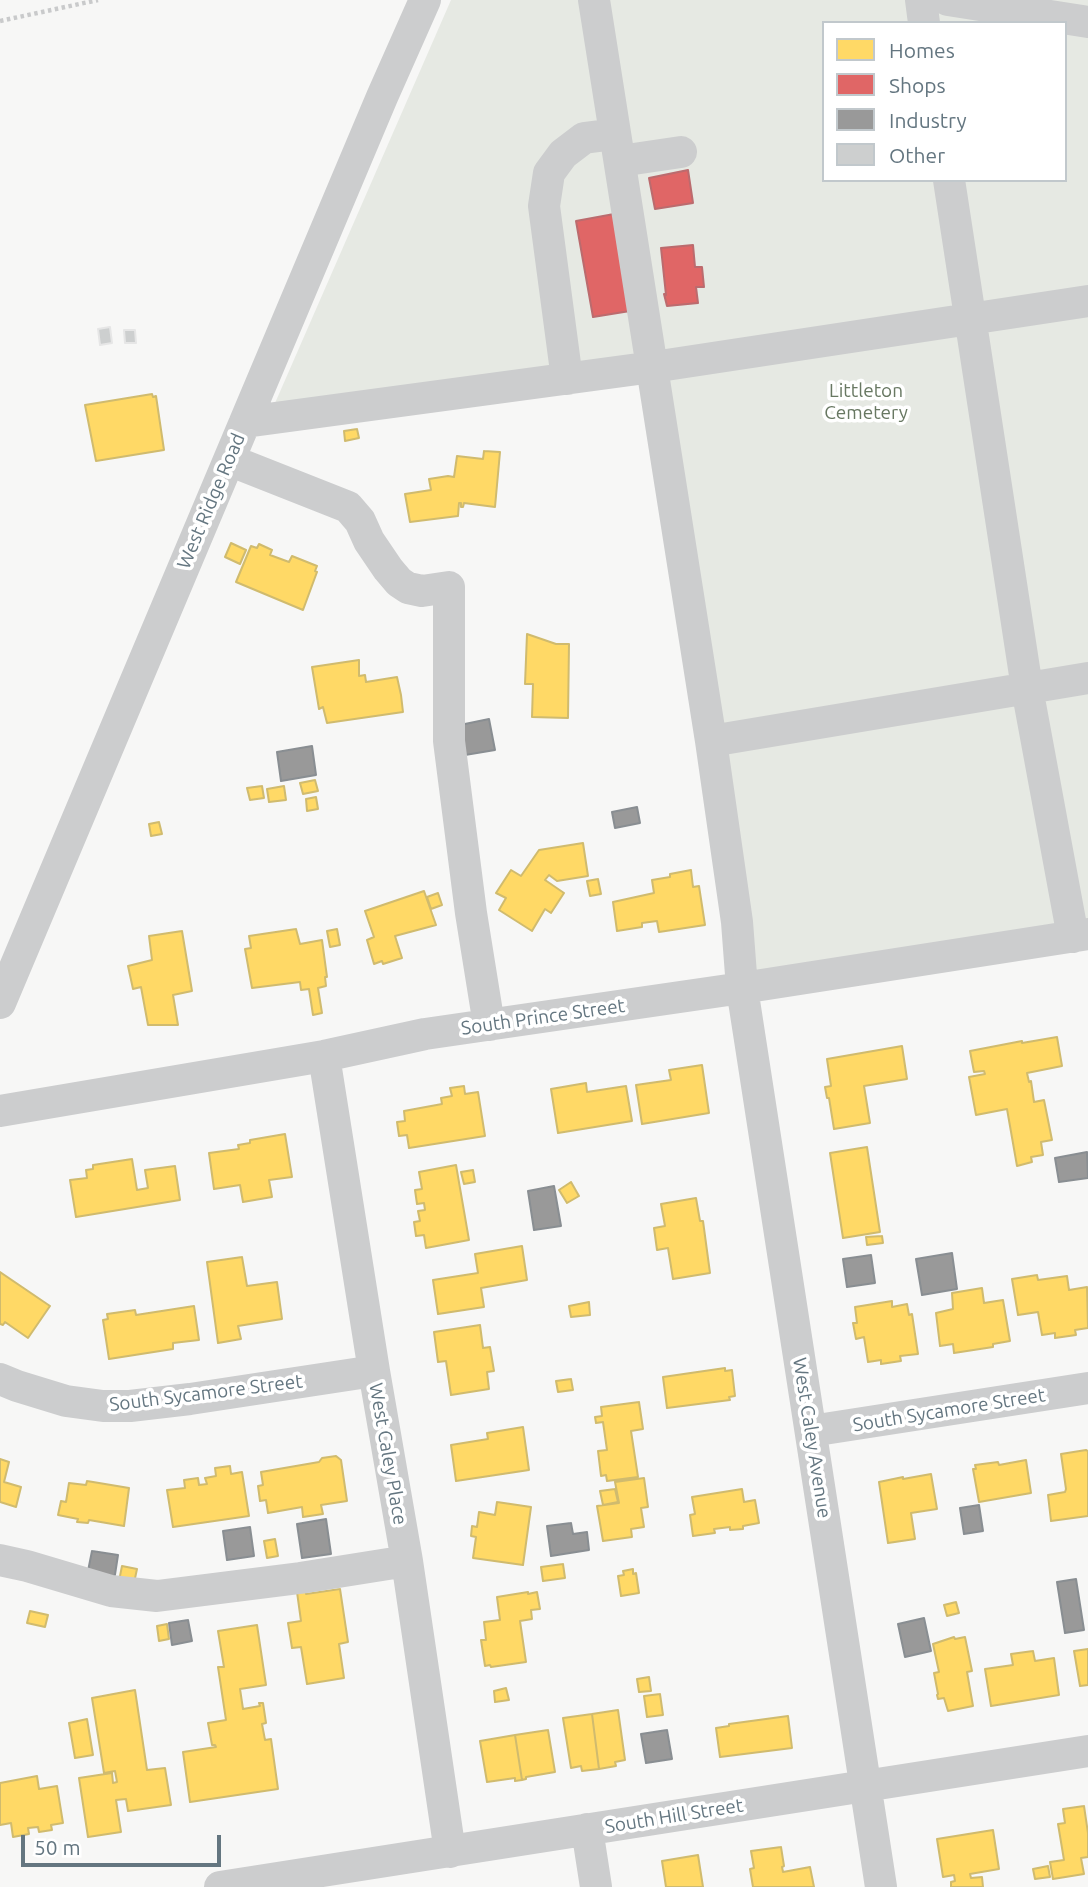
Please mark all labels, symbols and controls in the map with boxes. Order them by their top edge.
legend [822,21,1067,182]
text: Homes [889,38,955,62]
text: Shops [889,73,946,97]
text: Industry [889,108,967,132]
text: Other [889,143,945,167]
park label: Littleton Cemetery [824,380,908,424]
street label: West Ridge Road [172,430,250,572]
street label: South Prince Street [460,994,626,1040]
street label: West Caley Avenue [788,1356,836,1520]
street label: South Sycamore Street [108,1370,304,1416]
street label: West Caley Place [364,1381,412,1527]
street label: South Sycamore Street [851,1384,1047,1436]
street label: South Hill Street [603,1794,745,1838]
scale bar [24,1820,224,1864]
text: 50 m [34,1835,81,1859]

